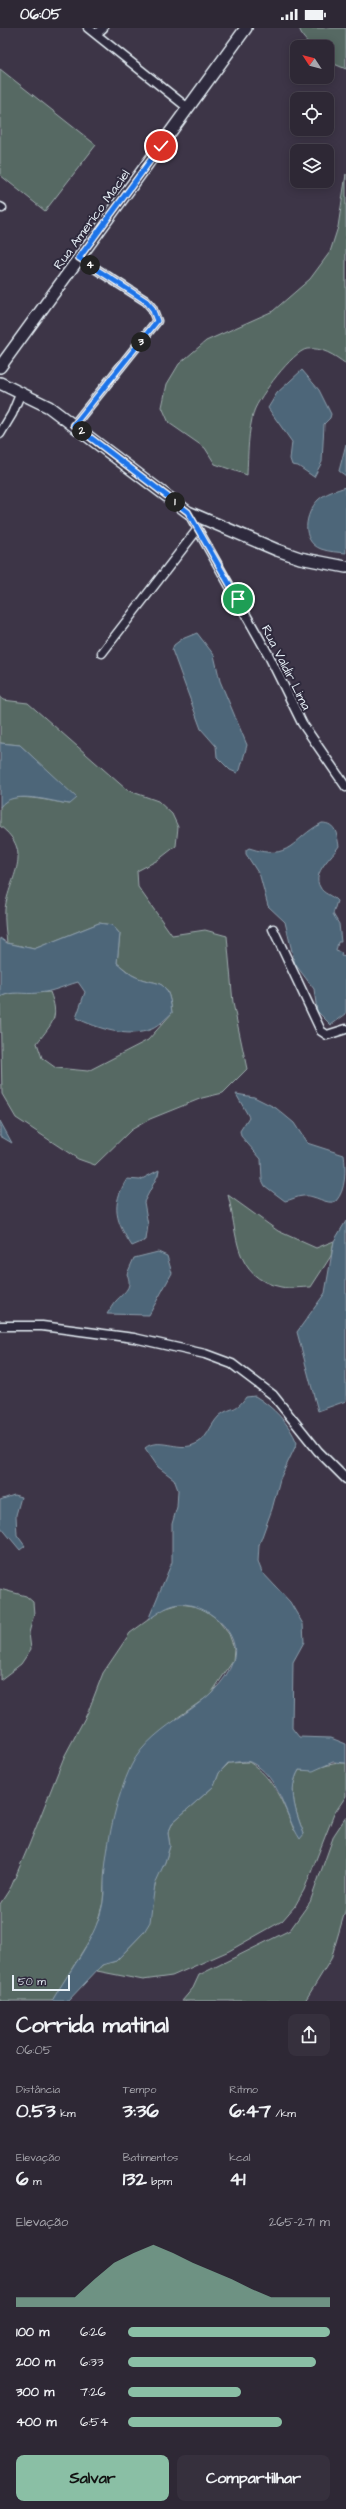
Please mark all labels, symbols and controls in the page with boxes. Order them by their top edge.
text: 06:05 [20,4,61,25]
north arrow [290,40,334,84]
map controls [290,40,334,188]
button: locate [290,92,334,136]
pin [144,129,178,163]
icon: check [150,135,172,157]
button: layers [290,144,334,188]
street label: Rua Americo Maciel [49,166,134,273]
pin: 4 [80,255,100,275]
text: 4 [86,257,94,272]
pin: 3 [131,332,151,352]
text: 3 [138,334,144,349]
pin: 2 [72,421,92,441]
text: 2 [79,423,85,438]
pin: 1 [165,492,185,512]
text: 1 [174,494,176,509]
pin [221,582,255,616]
icon: arrive [227,588,249,610]
street label: Rua Valdir Lima [257,622,315,713]
scale bar [12,1973,70,1992]
text: 50 m [18,1974,46,1989]
text: Corrida matinal [16,2010,169,2041]
button: share [288,2014,330,2056]
text: 06:05 [16,2041,52,2059]
text: Distância [16,2082,60,2097]
text: Tempo [123,2082,156,2097]
text: Ritmo [229,2082,258,2097]
text: 0.53 [16,2097,56,2125]
text: 3:36 [123,2097,159,2125]
text: 6:47 [229,2097,271,2125]
text: km [56,2106,76,2121]
text: /km [271,2106,296,2121]
text: Elevação [16,2150,60,2165]
text: Batimentos [123,2150,178,2165]
text: kcal [229,2150,250,2165]
text: 6 [16,2165,29,2193]
text: 132 [123,2165,147,2193]
text: 41 [229,2165,246,2193]
text: m [29,2174,42,2189]
text: bpm [147,2174,172,2189]
text: Elevação [16,2213,68,2231]
text: 265–271 m [269,2213,330,2231]
text: 100 m [16,2323,49,2341]
text: 6:26 [80,2323,106,2341]
text: 200 m [16,2353,55,2371]
text: 6:33 [80,2353,104,2371]
text: 300 m [16,2383,54,2401]
text: 7:26 [80,2383,106,2401]
text: 400 m [16,2413,57,2431]
text: 6:54 [80,2413,108,2431]
button: Salvar [16,2455,169,2501]
button: Compartilhar [177,2455,330,2501]

